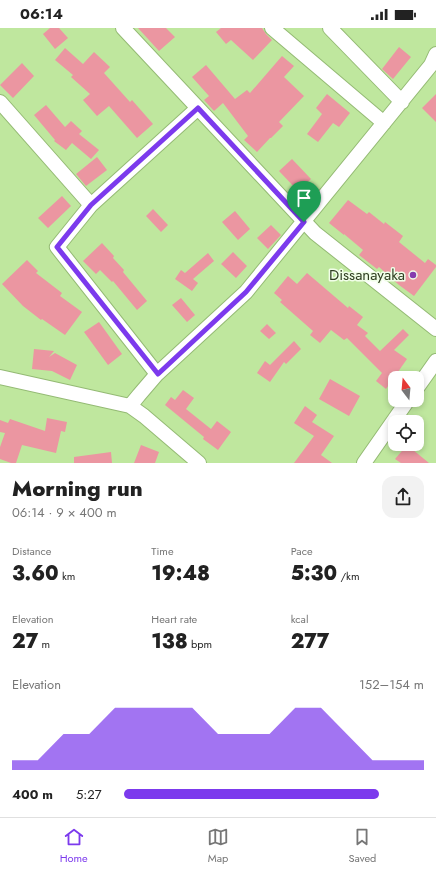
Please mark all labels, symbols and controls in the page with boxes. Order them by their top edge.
text: 06:14 [20,3,63,25]
pin [287,181,321,222]
icon: arrive [293,187,315,209]
place label: Dissanayaka [329,264,405,286]
marker: Dissanayaka [408,270,418,280]
north arrow [388,371,424,407]
map controls [388,371,424,451]
button: locate [388,415,424,451]
text: Morning run [12,472,143,504]
button: share [382,476,424,518]
text: 06:14 · 9 × 400 m [12,503,117,522]
text: Distance [12,543,51,559]
text: Time [151,543,174,559]
text: Pace [291,543,313,559]
text: 3.60 [12,559,59,588]
text: 19:48 [151,559,210,588]
text: 5:30 [291,559,337,588]
text: km [59,568,75,584]
text: /km [337,568,360,584]
text: Elevation [12,611,54,627]
text: Heart rate [151,611,197,627]
text: kcal [291,611,308,627]
text: 27 [12,627,38,656]
text: 138 [151,627,188,656]
text: 277 [291,627,329,656]
text: m [38,636,50,652]
text: bpm [188,636,212,652]
text: Elevation [12,675,61,694]
text: 152–154 m [359,675,424,694]
text: 400 m [12,785,53,804]
text: 5:27 [76,785,101,804]
tab: Home [60,826,88,866]
tab: Map [207,826,229,866]
tab: Saved [348,826,376,866]

